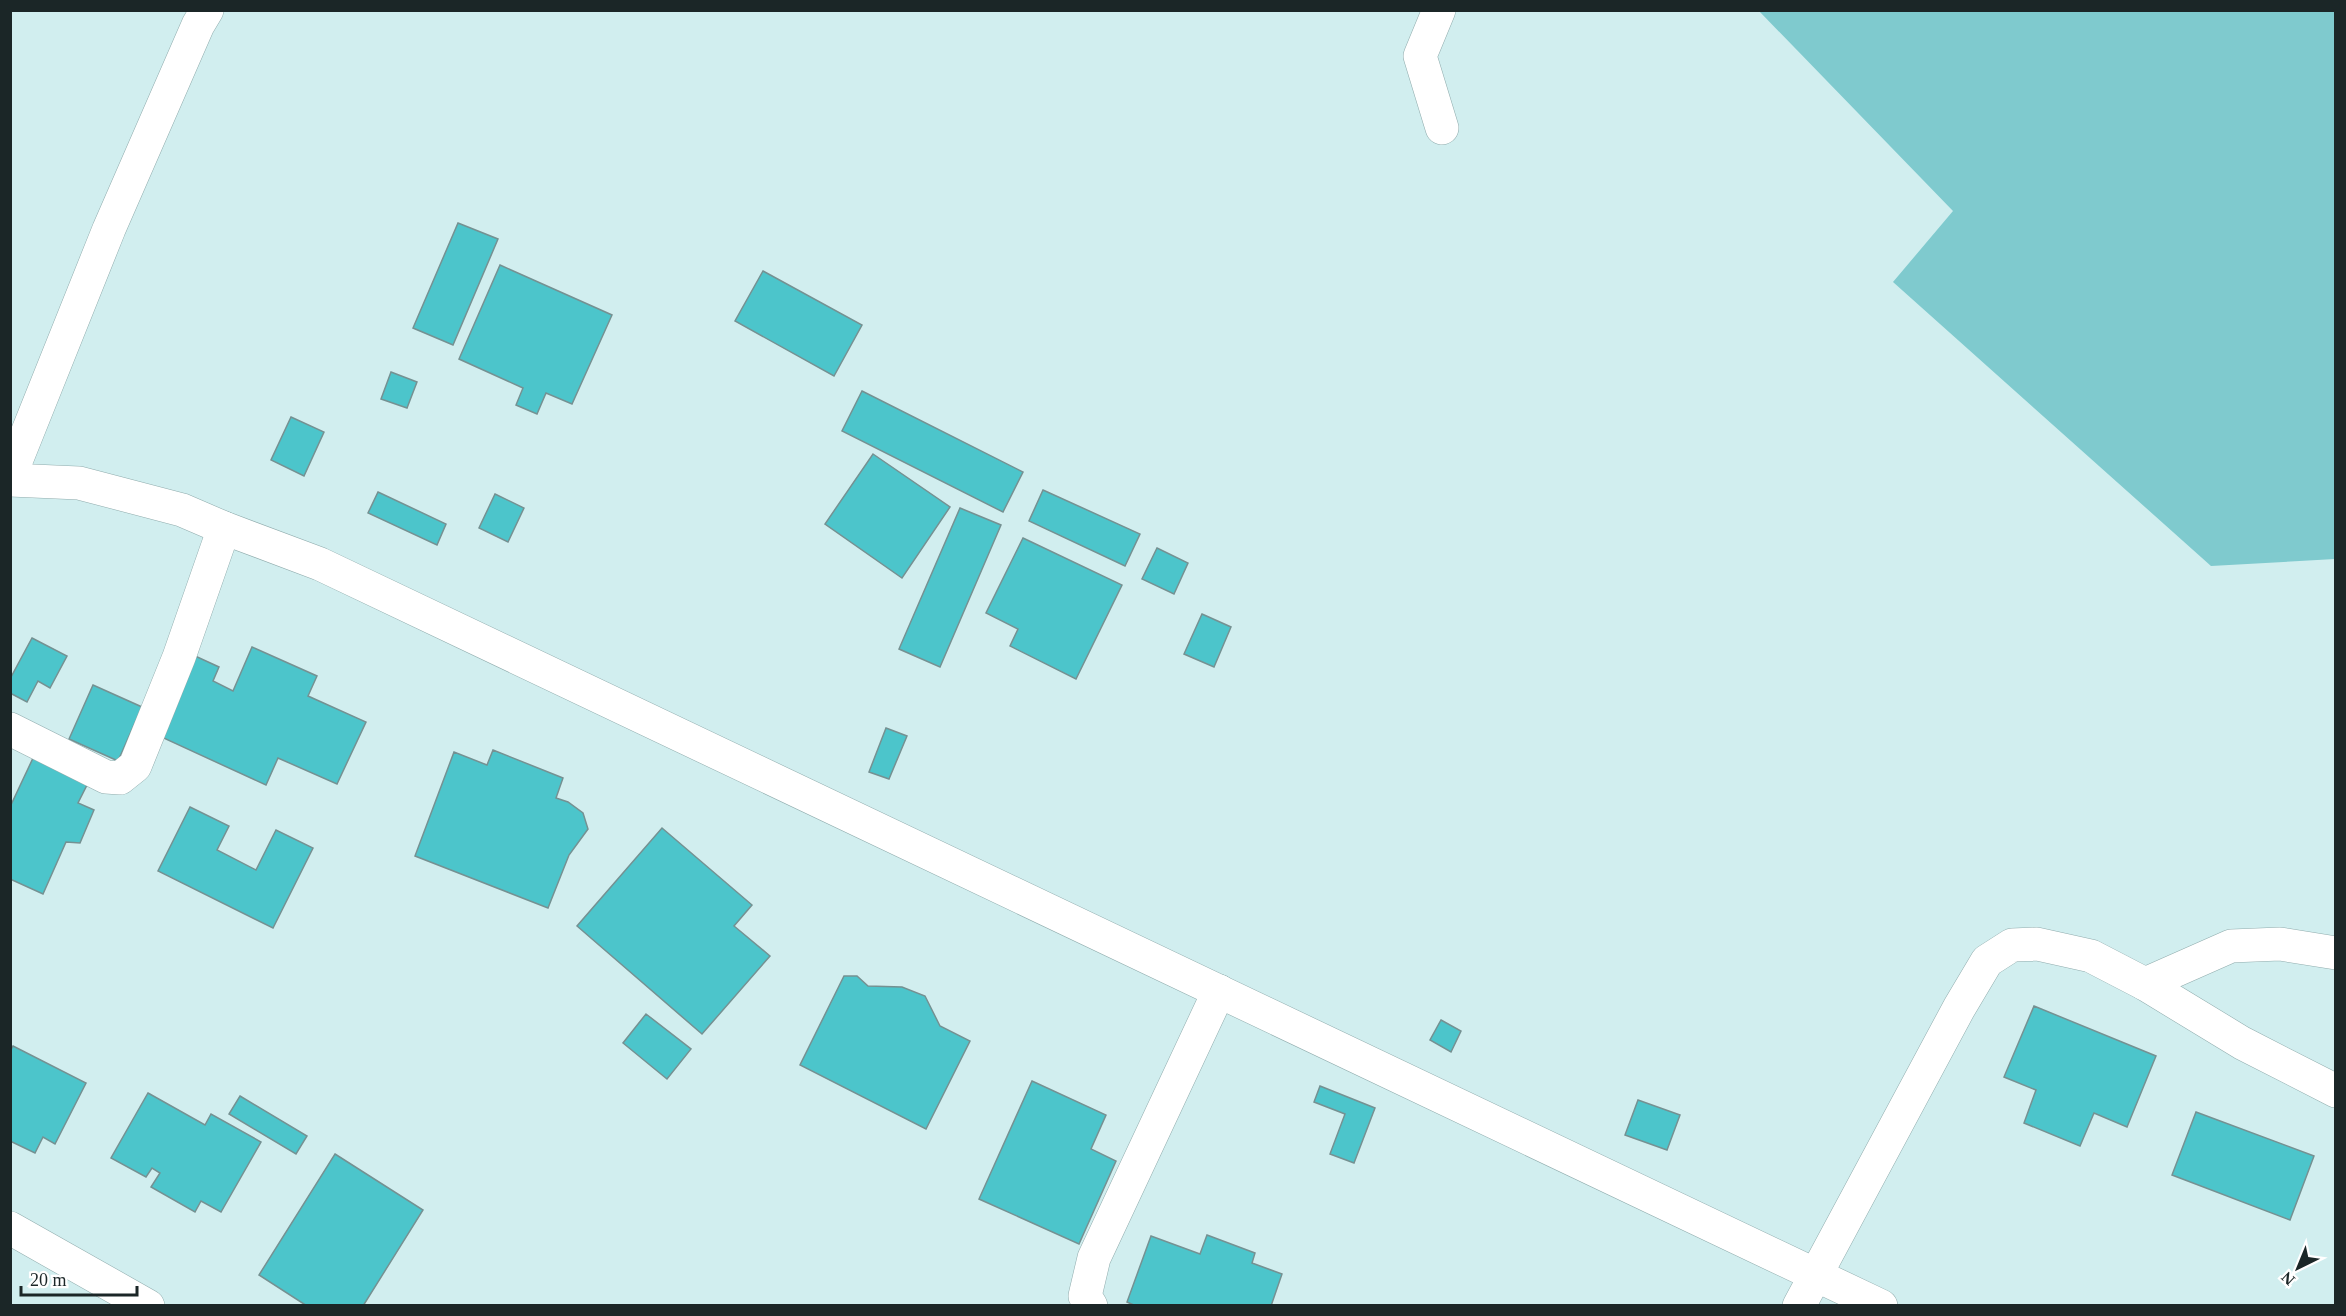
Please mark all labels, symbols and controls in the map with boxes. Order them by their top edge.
north arrow [2268,1238,2328,1298]
scale bar [21,1259,136,1297]
text: N [2278,1268,2298,1289]
text: 20 m [30,1270,67,1290]

